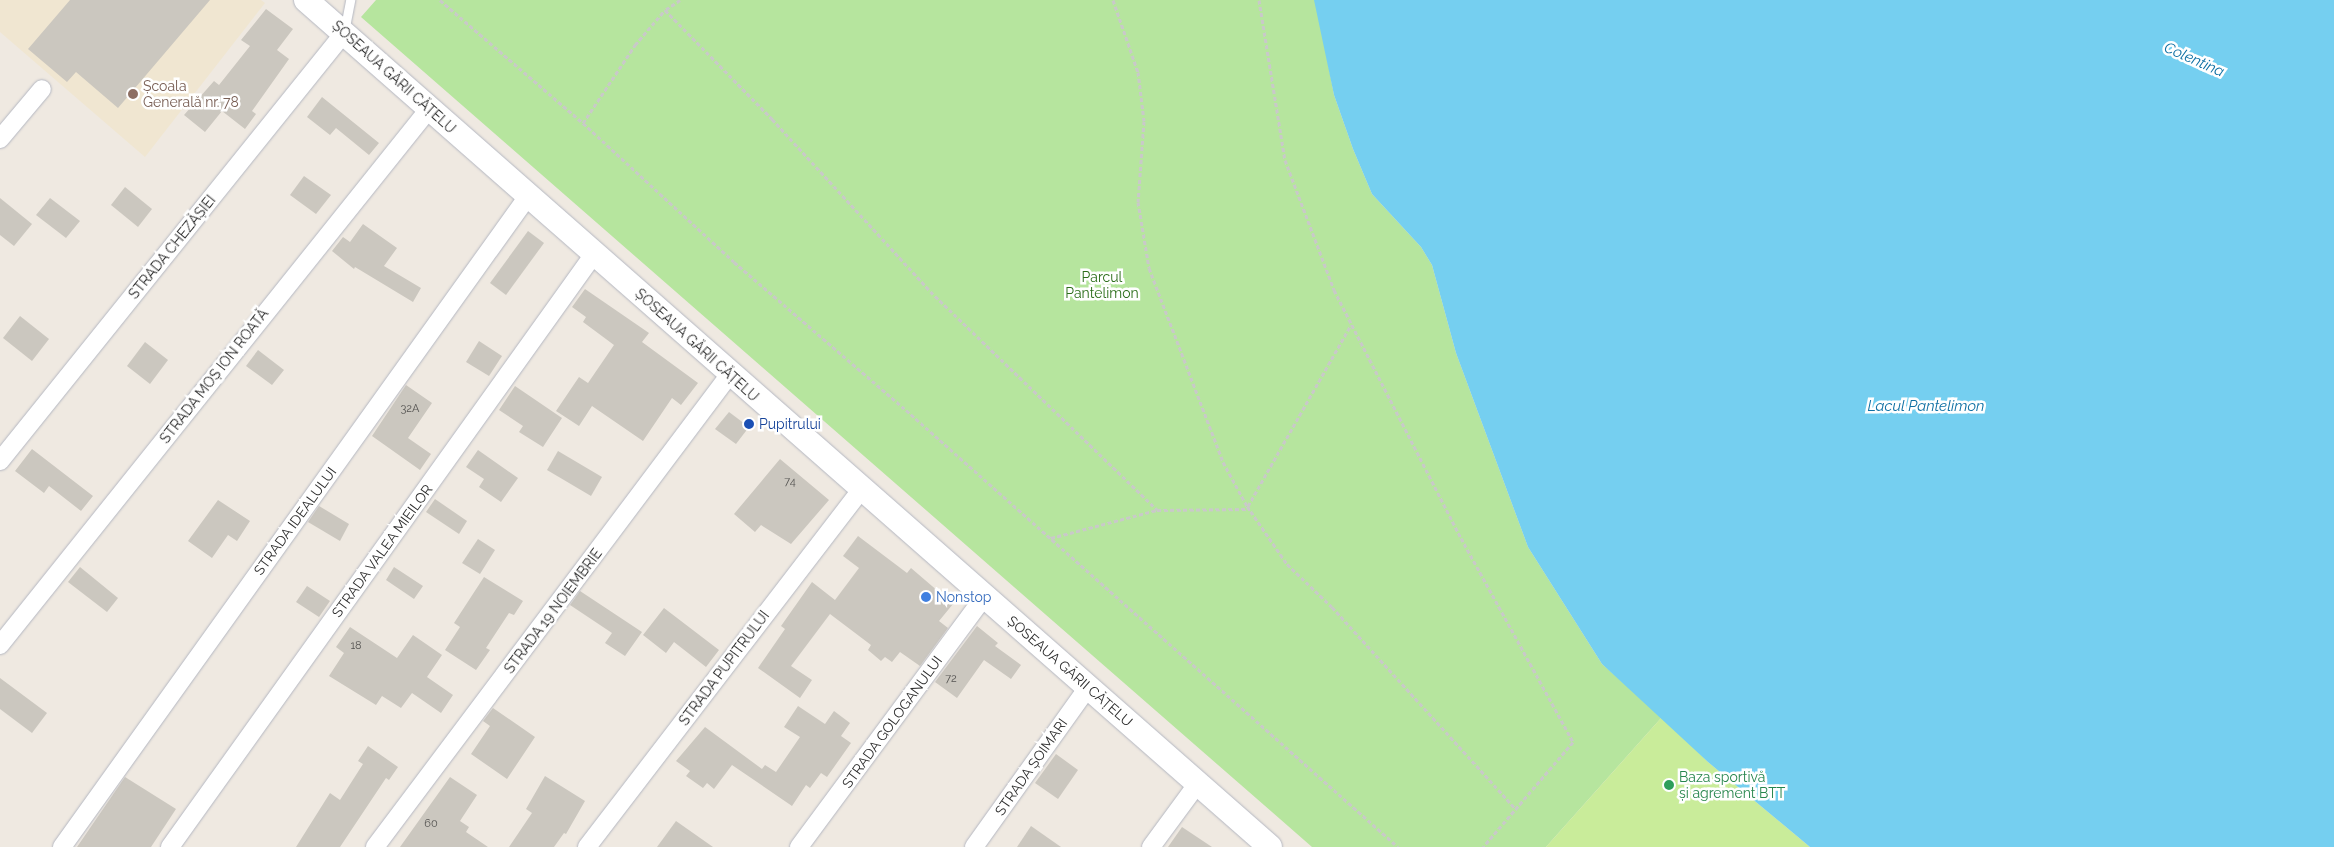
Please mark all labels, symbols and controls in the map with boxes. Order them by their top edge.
street label: ȘOSEAUA GĂRII CĂȚELU [329,17,459,137]
water label: Colentina [2161,39,2227,81]
place label: Școala Generală nr. 78 [143,78,239,110]
marker: Școala Generală nr. 78 [127,88,139,100]
street label: STRADA CHEZĂȘIEI [125,192,219,302]
park label: Parcul Pantelimon [1065,269,1139,302]
street label: ȘOSEAUA GĂRII CĂȚELU [632,285,762,405]
street label: STRADA MOȘ ION ROATĂ [156,305,272,447]
water label: Lacul Pantelimon [1867,398,1985,416]
house number: 32A [400,402,420,416]
place label: Pupitrului [759,416,821,432]
marker: Pupitrului [743,418,755,430]
street label: STRADA IDEALULUI [250,464,340,578]
house number: 74 [784,475,796,489]
street label: STRADA VALEA MIEILOR [328,481,436,621]
street label: STRADA 19 NOIEMBRIE [501,545,605,677]
place label: Nonstop [936,589,991,605]
marker: Nonstop [920,591,932,603]
street label: STRADA PUPITRULUI [675,607,773,729]
street label: ȘOSEAUA GĂRII CĂȚELU [1004,612,1136,730]
house number: 18 [350,639,362,653]
street label: STRADA GOLOGANULUI [838,652,946,792]
house number: 72 [945,672,957,686]
street label: STRADA ȘOIMARI [991,715,1071,819]
place label: Baza sportivă și agrement BTT [1679,769,1785,802]
marker: Baza sportivă și agrement BTT [1663,779,1675,791]
house number: 60 [424,817,438,831]

